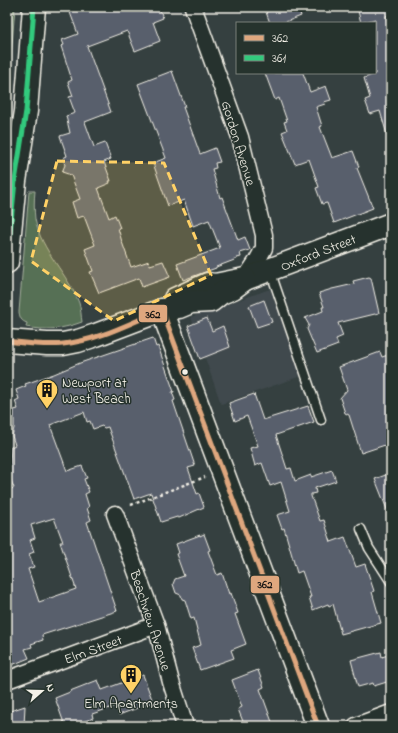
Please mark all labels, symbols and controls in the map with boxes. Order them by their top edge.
legend [236,22,376,74]
text: 362 [272,30,288,48]
text: 361 [272,50,286,68]
street label: Gordon Avenue [215,98,261,189]
street label: Oxford Street [278,229,360,277]
line badge: 362 [138,304,168,323]
text: 362 [145,307,161,323]
unlabelled marker [180,367,190,377]
place label: Newport at West Beach [62,373,131,410]
building icon: Newport at West Beach [34,377,60,410]
street label: Beachview Avenue [123,566,176,674]
line badge: 362 [250,575,280,594]
text: 362 [257,577,273,593]
street label: Elm Street [62,630,126,671]
building icon: Elm Apartments [118,662,144,695]
north arrow [22,671,62,711]
text: N [42,682,59,694]
place label: Elm Apartments [84,694,178,715]

